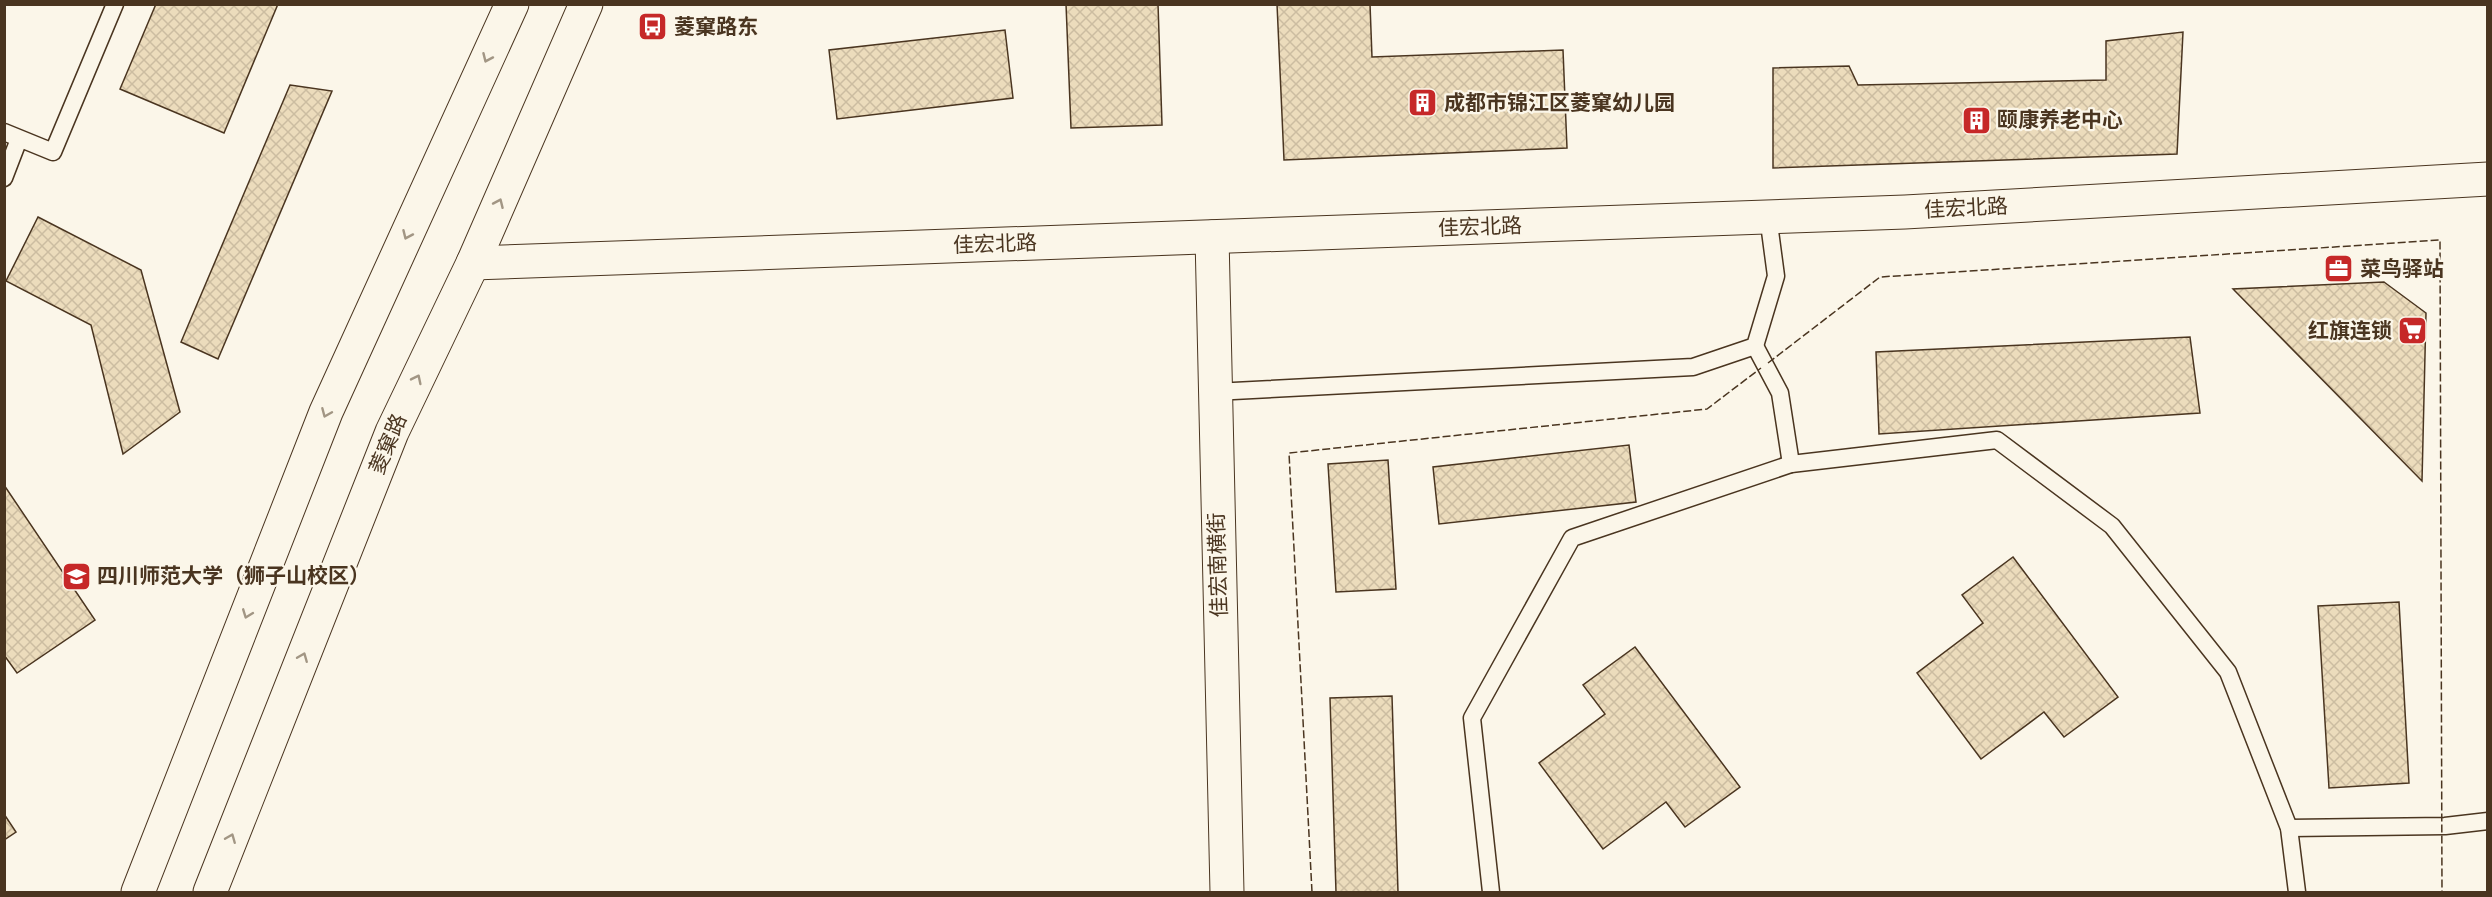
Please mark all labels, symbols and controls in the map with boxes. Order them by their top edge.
bus stop icon: 菱窠路东 [637,11,669,43]
place label: 菱窠路东 [674,13,758,40]
one-way arrow [483,51,495,62]
building icon: 成都市锦江区菱窠幼儿园 [1407,87,1439,119]
place label: 成都市锦江区菱窠幼儿园 [1444,89,1675,116]
building icon: 颐康养老中心 [1960,104,1992,136]
place label: 颐康养老中心 [1997,106,2123,133]
street label: 佳宏北路 [1923,192,2009,223]
one-way arrow [492,198,504,209]
street label: 佳宏北路 [1438,212,1522,241]
one-way arrow [402,229,414,240]
street label: 佳宏北路 [953,229,1037,258]
office icon: 菜鸟驿站 [2323,253,2355,285]
place label: 菜鸟驿站 [2360,255,2444,282]
supermarket icon: 红旗连锁 [2397,315,2429,347]
place label: 红旗连锁 [2308,317,2392,344]
one-way arrow [410,375,422,386]
one-way arrow [321,406,333,417]
street label: 菱窠路 [363,410,412,478]
street label: 佳宏南横街 [1202,512,1233,618]
school or university icon: 四川师范大学（狮子山校区） [60,560,92,592]
place label: 四川师范大学（狮子山校区） [97,562,370,589]
one-way arrow [242,608,254,619]
one-way arrow [296,652,308,663]
one-way arrow [224,833,236,844]

